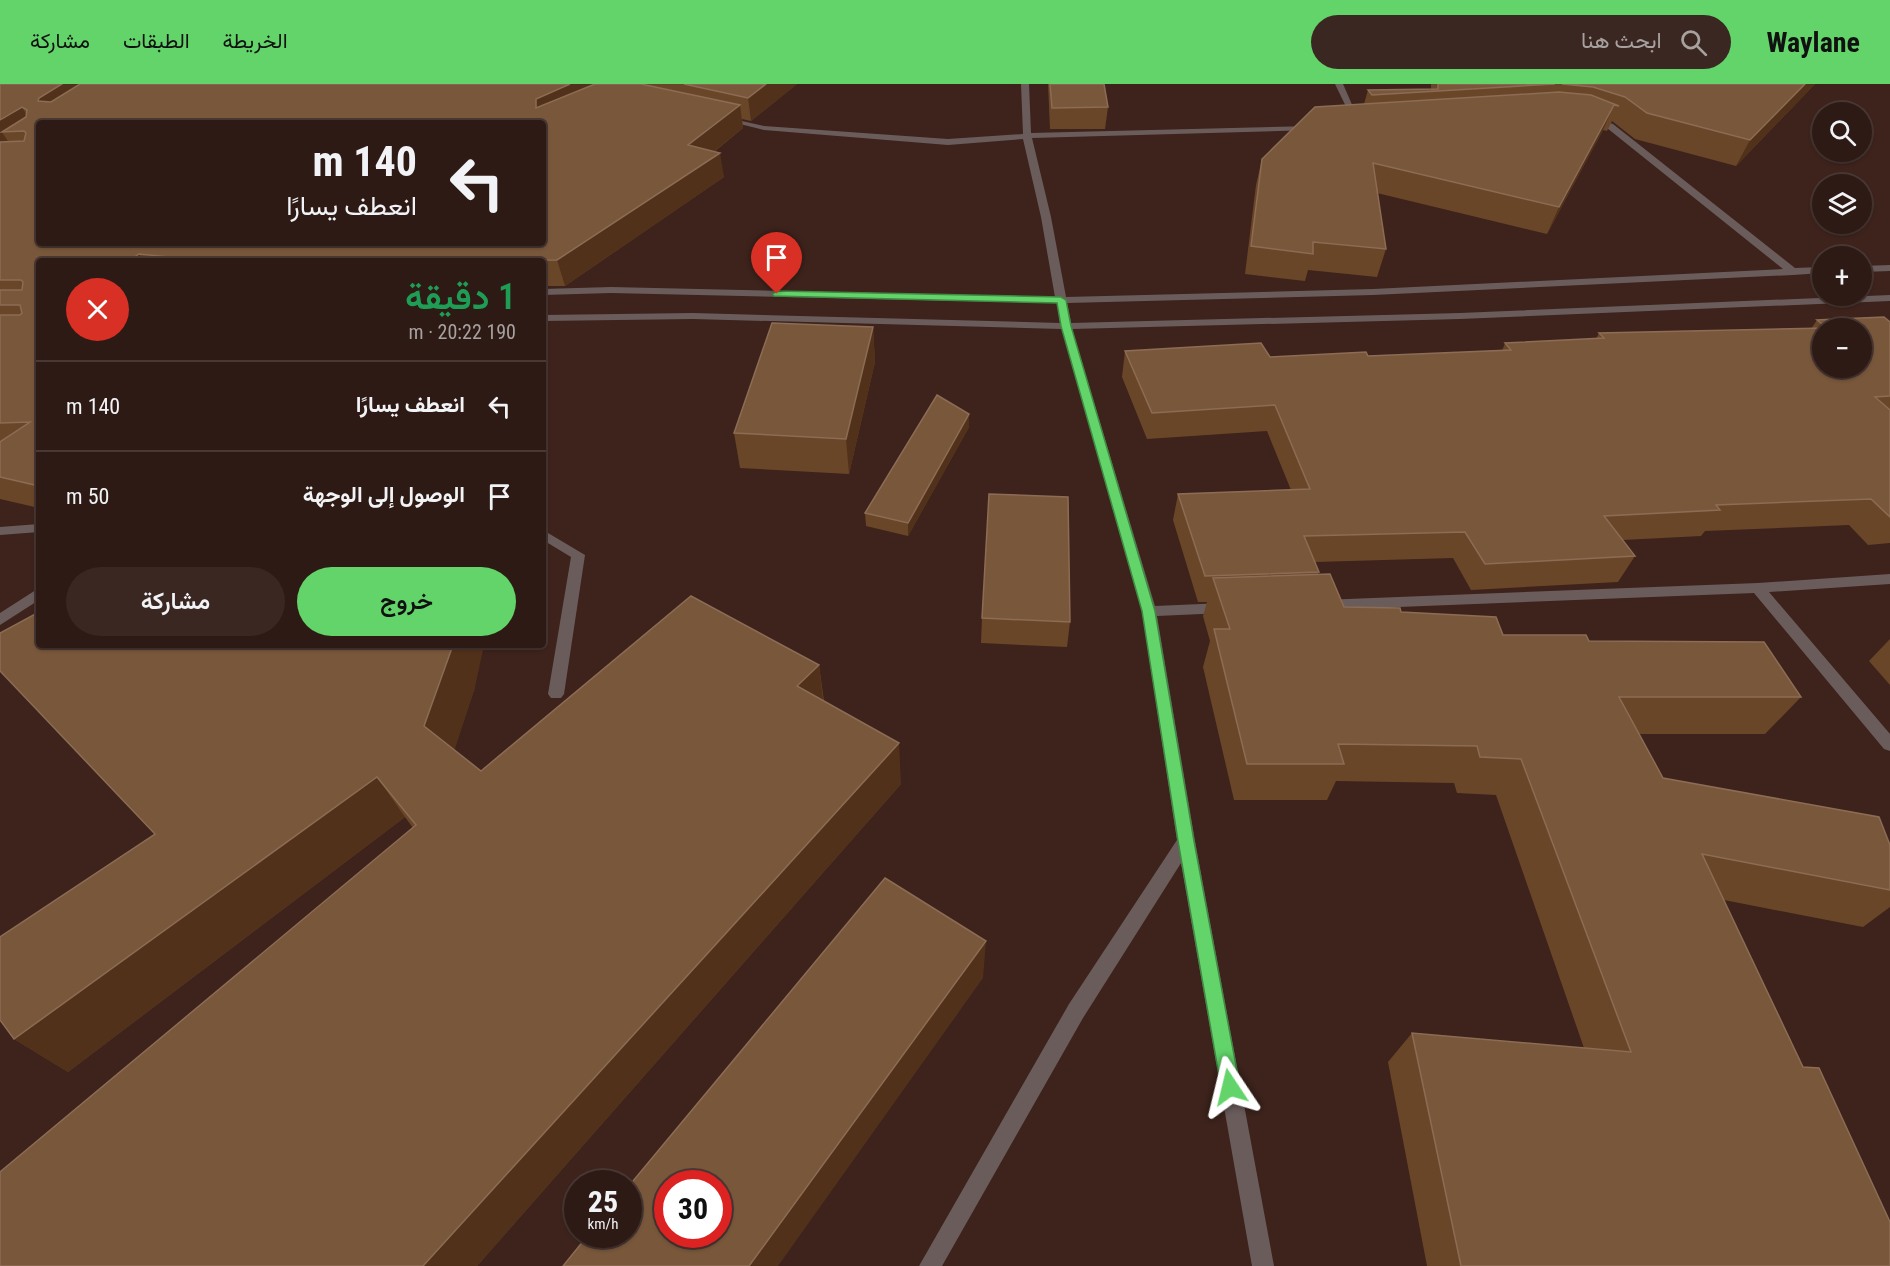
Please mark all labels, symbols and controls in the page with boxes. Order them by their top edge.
search box [1311,15,1731,69]
icon: search [1677,26,1710,59]
text: Waylane [1767,26,1860,59]
text: ابحث هنا [1581,28,1662,53]
text: مشاركة [30,29,90,53]
text: الطبقات [123,29,190,53]
text: الخريطة [223,29,288,53]
map controls [1812,102,1872,378]
button: search [1812,102,1872,162]
text: 140 m [312,137,417,186]
icon: left [438,144,516,222]
button: layers [1812,174,1872,234]
text: انعطف يسارًا [286,190,417,222]
pin [751,232,802,294]
icon: arrive [760,241,793,274]
button: + [1812,246,1872,306]
text: 1 دقيقة [405,276,516,318]
button: close [66,278,129,341]
button: − [1812,318,1872,378]
text: 190 m · 20:22 [409,320,516,344]
icon: left [483,390,516,423]
text: انعطف يسارًا [356,392,465,417]
text: 140 m [66,394,120,419]
icon: arrive [483,480,516,513]
text: الوصول إلى الوجهة [303,482,465,507]
text: 50 m [66,484,109,509]
button: مشاركة [66,567,285,636]
button: خروج [297,567,516,636]
position arrow [1198,1055,1262,1119]
speed limit sign: 30 [654,1170,732,1248]
text: 25 [588,1184,618,1219]
text: km/h [588,1215,618,1233]

